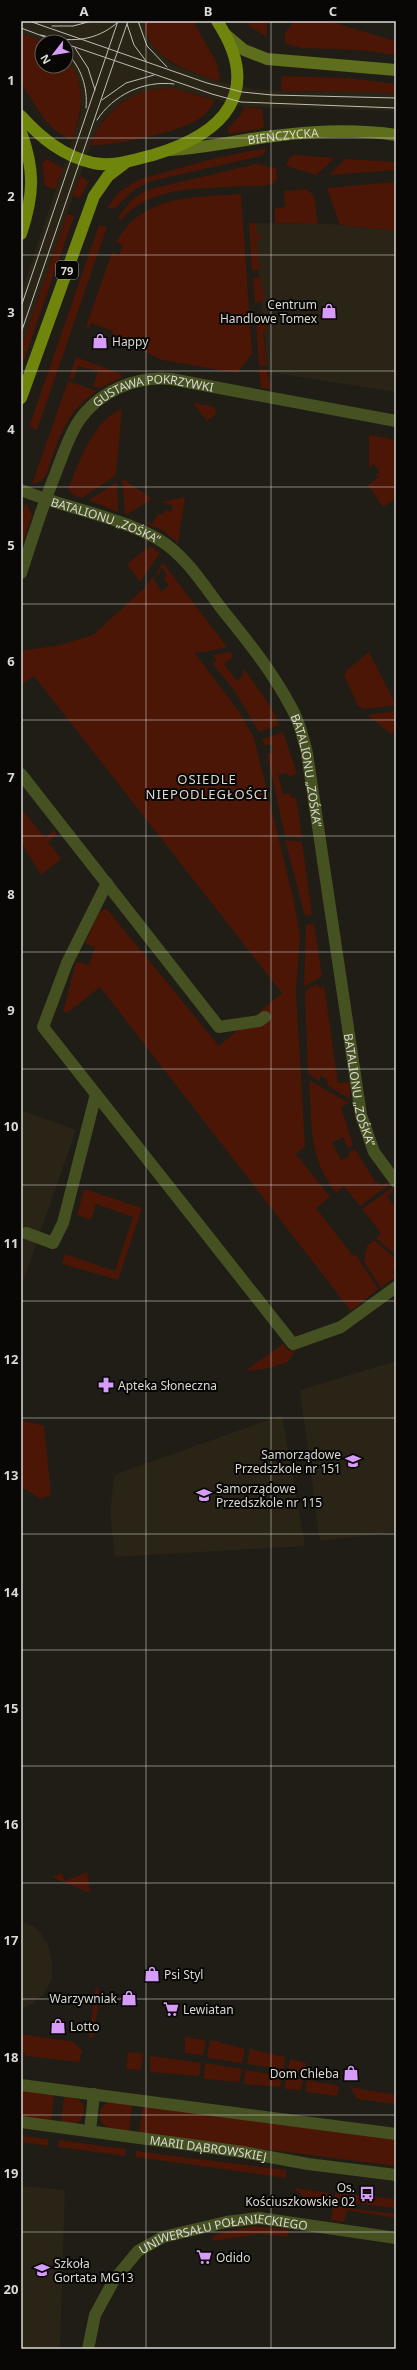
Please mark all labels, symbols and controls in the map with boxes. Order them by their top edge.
text: A [80,2,89,20]
text: B [204,2,212,20]
text: C [329,2,337,20]
north arrow [34,34,74,74]
text: N [36,52,54,67]
text: 1 [7,71,15,89]
street label: BIEŃCZYCKA [246,123,319,148]
text: 2 [7,187,15,205]
road number: 79 [56,261,78,279]
place label: Centrum Handlowe Tomex [220,296,318,327]
shop icon: Centrum Handlowe Tomex [320,302,338,320]
text: 3 [7,303,15,321]
shop icon: Happy [91,332,109,350]
place label: Happy [112,333,149,350]
street label: GUSTAWA POKRZYWKI [88,370,215,410]
text: 4 [7,420,15,438]
street label: BATALIONU „ZOŚKA” [49,493,164,548]
text: 5 [7,536,15,554]
text: 6 [7,652,15,670]
street label: BATALIONU „ZOŚKA” [287,711,327,829]
text: 7 [7,768,15,786]
district label: OSIEDLE NIEPODLEGŁOŚCI [146,770,269,803]
text: 8 [7,885,15,903]
text: 9 [7,1001,15,1019]
street label: BATALIONU „ZOŚKA” [340,1032,380,1149]
text: 10 [4,1117,18,1135]
text: 11 [4,1234,18,1252]
text: 12 [4,1350,18,1368]
pharmacy icon: Apteka Słoneczna [97,1376,115,1394]
place label: Apteka Słoneczna [118,1377,217,1394]
place label: Samorządowe Przedszkole nr 151 [235,1446,341,1477]
school or university icon: Samorządowe Przedszkole nr 151 [344,1452,362,1470]
text: 13 [4,1466,18,1484]
place label: Samorządowe Przedszkole nr 115 [216,1480,322,1511]
school or university icon: Samorządowe Przedszkole nr 115 [195,1486,213,1504]
text: 14 [4,1583,19,1601]
text: 15 [4,1699,18,1717]
text: 16 [4,1815,18,1833]
text: 17 [4,1931,18,1949]
shop icon: Psi Styl [143,1965,161,1983]
place label: Psi Styl [164,1966,203,1983]
shop icon: Warzywniak [120,1989,138,2007]
place label: Warzywniak [50,1990,118,2007]
supermarket icon: Lewiatan [162,2000,180,2018]
place label: Lewiatan [183,2001,234,2018]
shop icon: Lotto [49,2017,67,2035]
place label: Lotto [70,2018,99,2035]
text: 18 [4,2048,18,2066]
shop icon: Dom Chleba [342,2064,360,2082]
place label: Dom Chleba [270,2065,339,2082]
street label: MARII DĄBROWSKIEJ [149,2131,268,2165]
text: 19 [4,2164,18,2182]
place label: Os. Kościuszkowskie 02 [245,2179,355,2210]
bus stop icon: Os. Kościuszkowskie 02 [358,2185,376,2203]
street label: UNIWERSAŁU POŁANIECKIEGO [135,2209,309,2258]
supermarket icon: Odido [195,2248,213,2266]
place label: Odido [216,2249,251,2266]
place label: Szkoła Gortata MG13 [54,2255,134,2286]
school or university icon: Szkoła Gortata MG13 [33,2261,51,2279]
text: 20 [4,2280,18,2298]

